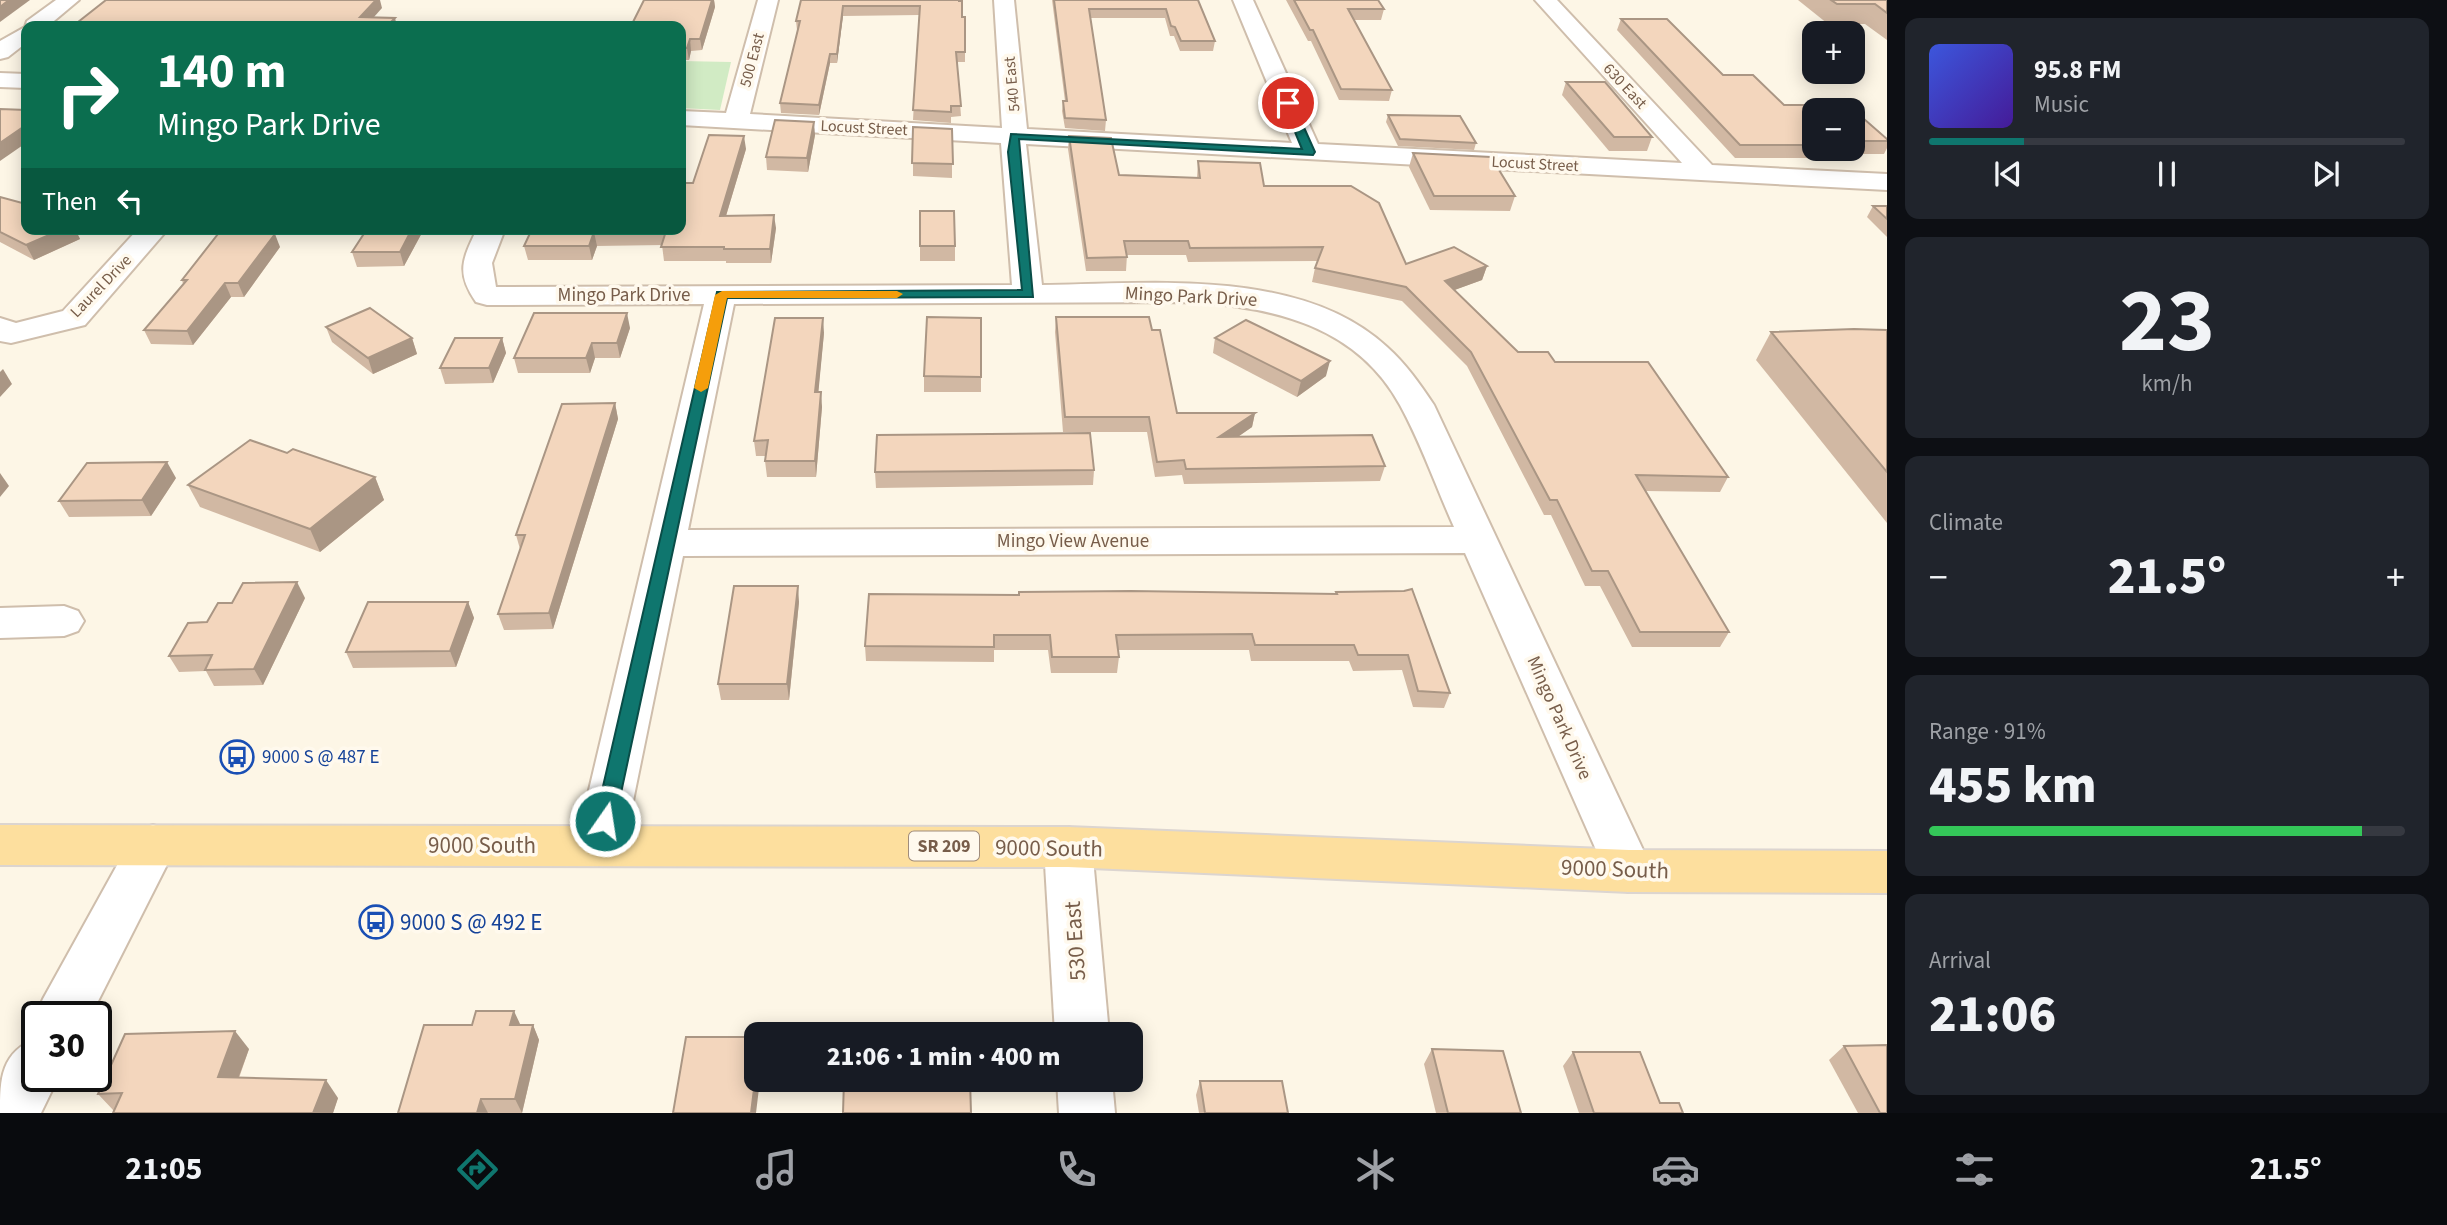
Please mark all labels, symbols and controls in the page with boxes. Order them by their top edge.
map controls [1802,21,1865,161]
button: + [1802,21,1865,84]
street label: 500 East [734,30,770,90]
text: 140 m [157,37,286,107]
icon: right [42,49,133,140]
text: 95.8 FM [2034,51,2122,88]
street label: 540 East [999,55,1025,113]
street label: 630 East [1598,58,1652,114]
pin [1258,73,1318,133]
icon: arrive [1269,84,1307,122]
text: Music [2034,88,2089,121]
button: − [1802,98,1865,161]
text: Mingo Park Drive [157,102,381,148]
street label: Locust Street [820,115,909,141]
street label: Locust Street [1491,151,1580,177]
icon: previous [1989,155,2027,193]
icon: pause [2148,155,2186,193]
icon: next [2307,155,2345,193]
icon: left [111,182,149,220]
text: Then [42,183,97,220]
street label: Laurel Drive [65,250,137,322]
text: 23 [2119,257,2215,386]
street label: Mingo Park Drive [1124,280,1258,314]
street label: Mingo Park Drive [558,282,690,309]
text: km/h [2141,367,2193,400]
text: Climate [1929,506,2003,539]
street label: Mingo View Avenue [997,528,1149,555]
text: 21.5° [2108,540,2226,614]
text: − [1929,551,1948,605]
text: + [2386,551,2405,605]
street label: Mingo Park Drive [1520,652,1598,784]
text: Range · 91% [1929,715,2046,748]
bus stop icon: 9000 S @ 487 E [218,738,256,776]
place label: 9000 S @ 487 E [262,744,380,771]
text: 455 km [1929,749,2097,823]
position arrow [568,784,642,858]
street label: 9000 South [428,829,536,862]
street label: 9000 South [995,831,1103,865]
road number: SR 209 [909,832,979,860]
street label: 9000 South [1561,851,1669,887]
street label: 530 East [1056,900,1094,982]
bus stop icon: 9000 S @ 492 E [357,903,395,941]
place label: 9000 S @ 492 E [400,906,542,939]
text: Arrival [1929,944,1991,977]
text: 21:06 [1929,978,2056,1052]
speed limit sign: 30 [21,1001,112,1092]
text: 21:06 · 1 min · 400 m [827,1038,1060,1075]
icon: directions [453,1145,502,1194]
icon: music [752,1145,801,1194]
icon: phone [1052,1145,1101,1194]
icon: climate [1351,1145,1400,1194]
icon: car [1651,1145,1700,1194]
icon: filters [1950,1145,1999,1194]
text: 21:05 [125,1146,202,1192]
text: 21.5° [2250,1146,2322,1192]

